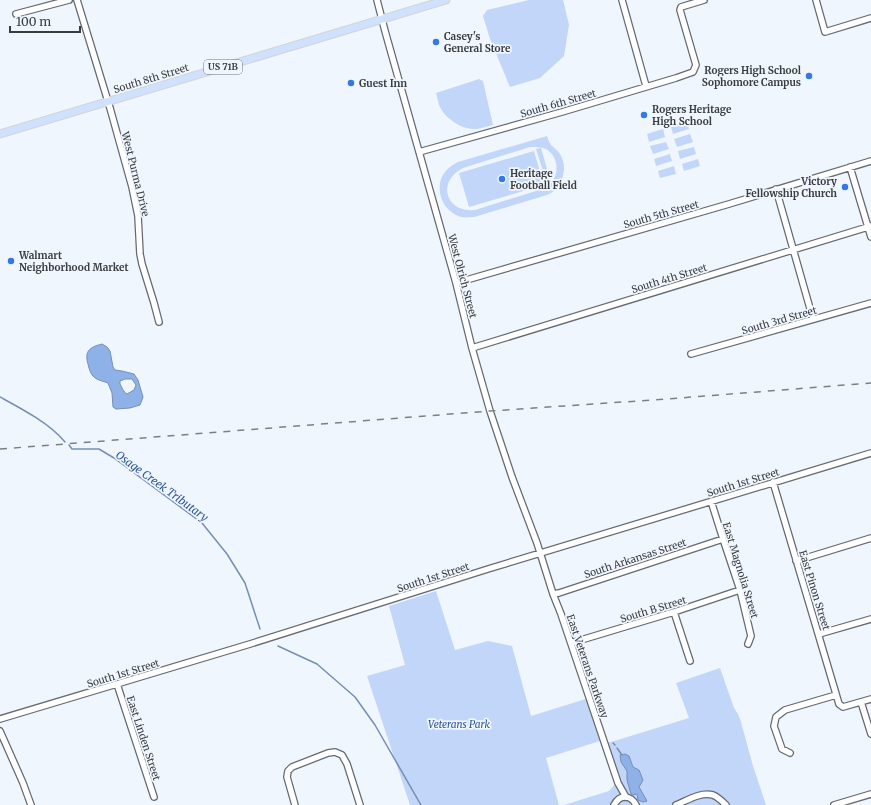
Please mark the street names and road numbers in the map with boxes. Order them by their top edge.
road number: US 71B [204,60,242,74]
street label: South 8th Street [112,61,191,96]
street label: South 6th Street [519,86,598,121]
street label: West Purma Drive [118,129,152,218]
street label: South 5th Street [622,197,700,231]
street label: West Olrich Street [445,232,480,320]
street label: South 4th Street [630,261,709,296]
street label: South 3rd Street [740,304,818,337]
street label: South 1st Street [705,465,781,500]
street label: East Magnolia Street [720,521,761,620]
street label: South Arkansas Street [582,536,688,581]
street label: East Pinon Street [796,549,833,632]
street label: South 1st Street [395,560,471,595]
street label: South B Street [618,593,688,626]
street label: East Veterans Parkway [564,613,611,720]
street label: South 1st Street [85,656,161,691]
street label: East Linden Street [124,694,163,782]

